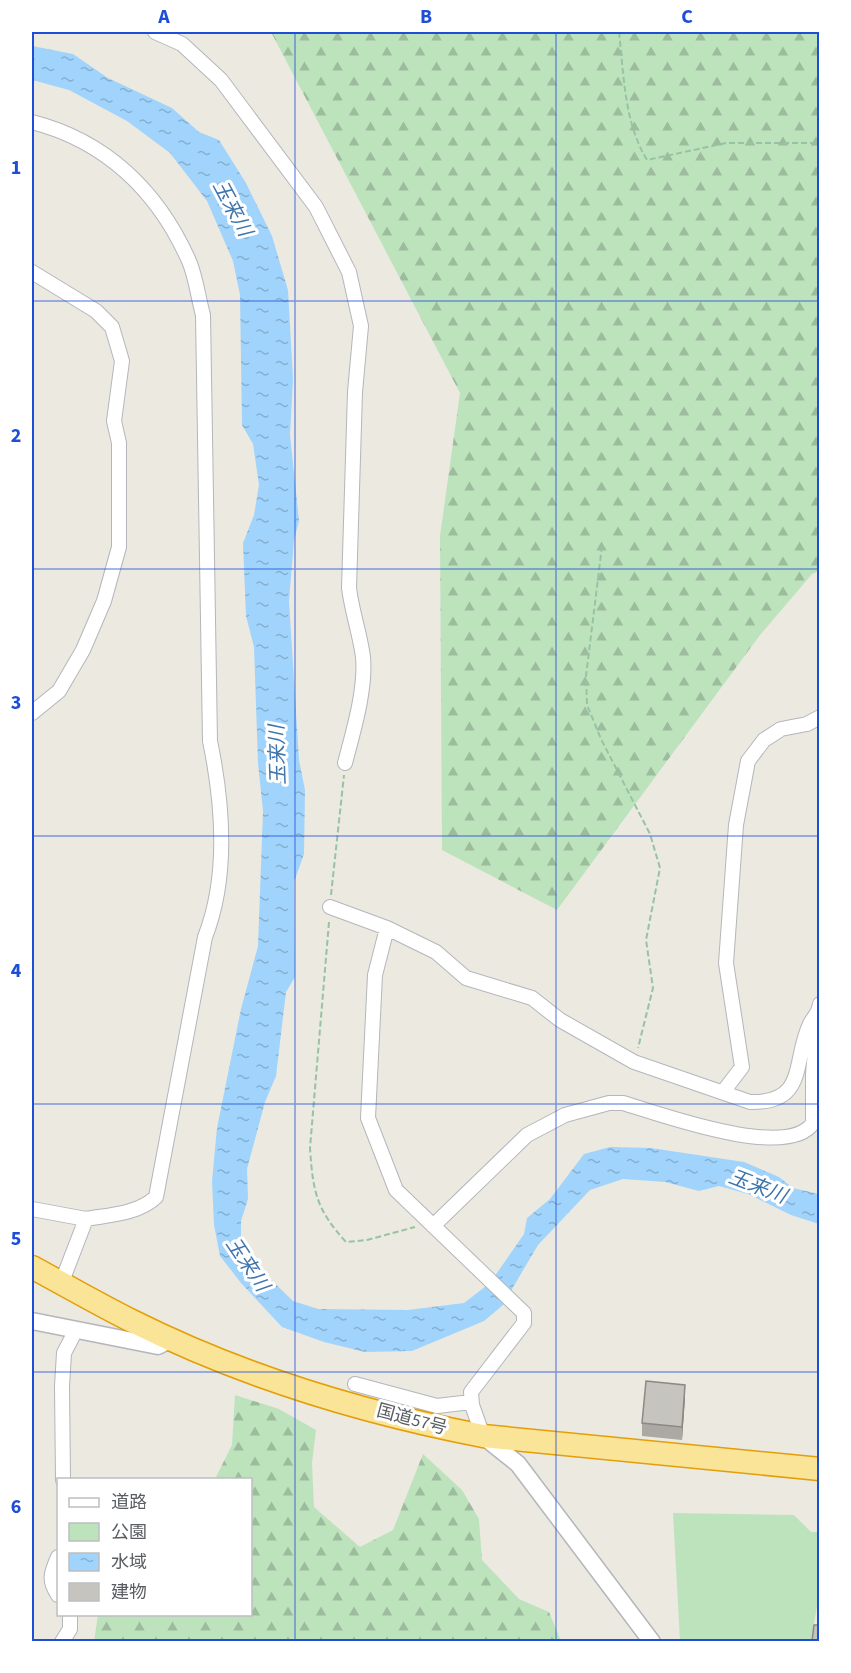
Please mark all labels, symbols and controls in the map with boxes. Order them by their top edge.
text: A [157,3,170,31]
text: B [420,3,432,31]
text: C [681,3,693,31]
text: 1 [11,154,21,182]
water label: 玉来川 [206,175,260,243]
text: 2 [11,422,21,450]
text: 3 [11,689,21,717]
water label: 玉来川 [263,722,293,785]
text: 4 [11,957,22,985]
water label: 玉来川 [725,1163,793,1211]
text: 5 [11,1225,21,1253]
water label: 玉来川 [219,1232,277,1299]
street label: 国道57号 [374,1398,450,1441]
legend [57,1478,252,1616]
text: 道路 [111,1490,147,1515]
text: 6 [11,1493,21,1521]
text: 公園 [111,1520,147,1545]
text: 水域 [111,1550,147,1575]
text: 建物 [111,1580,147,1605]

